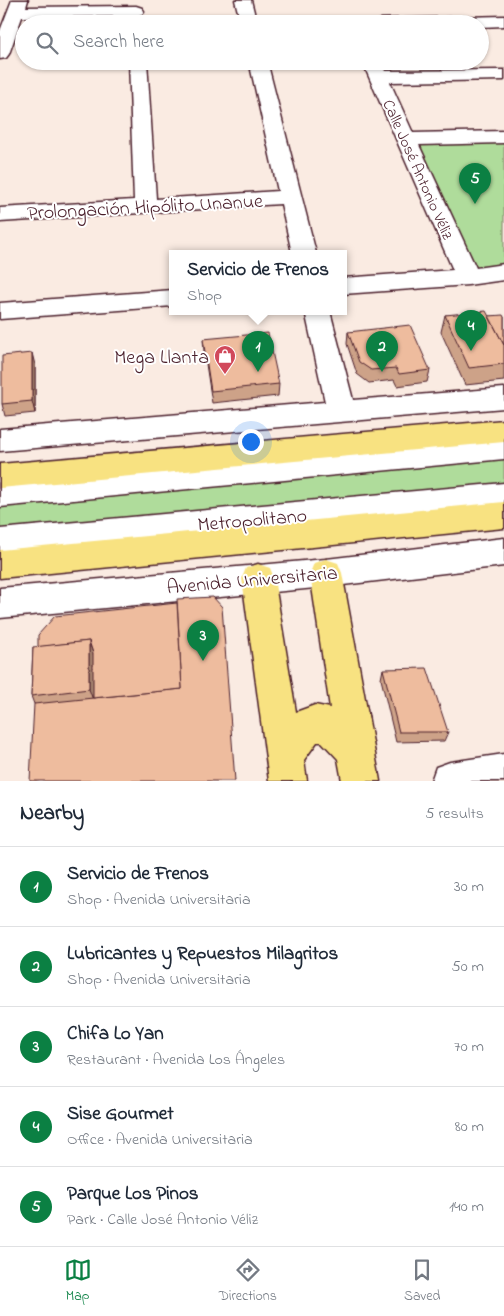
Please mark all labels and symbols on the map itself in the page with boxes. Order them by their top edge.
street label: Calle José Antonio Véliz [376,96,459,244]
pin: 5 [459,163,491,204]
street label: Prolongación Hipólito Unanue [27,188,264,230]
pin: 4 [455,310,487,351]
pin: 1 [242,331,274,372]
pin: 2 [366,331,398,372]
place label: Mega Llanta [114,344,209,374]
shop icon: Mega Llanta [213,344,237,375]
your location [238,429,264,455]
street label: Metropolitano [196,502,308,541]
street label: Avenida Universitaria [165,560,339,603]
pin: 3 [187,620,219,661]

